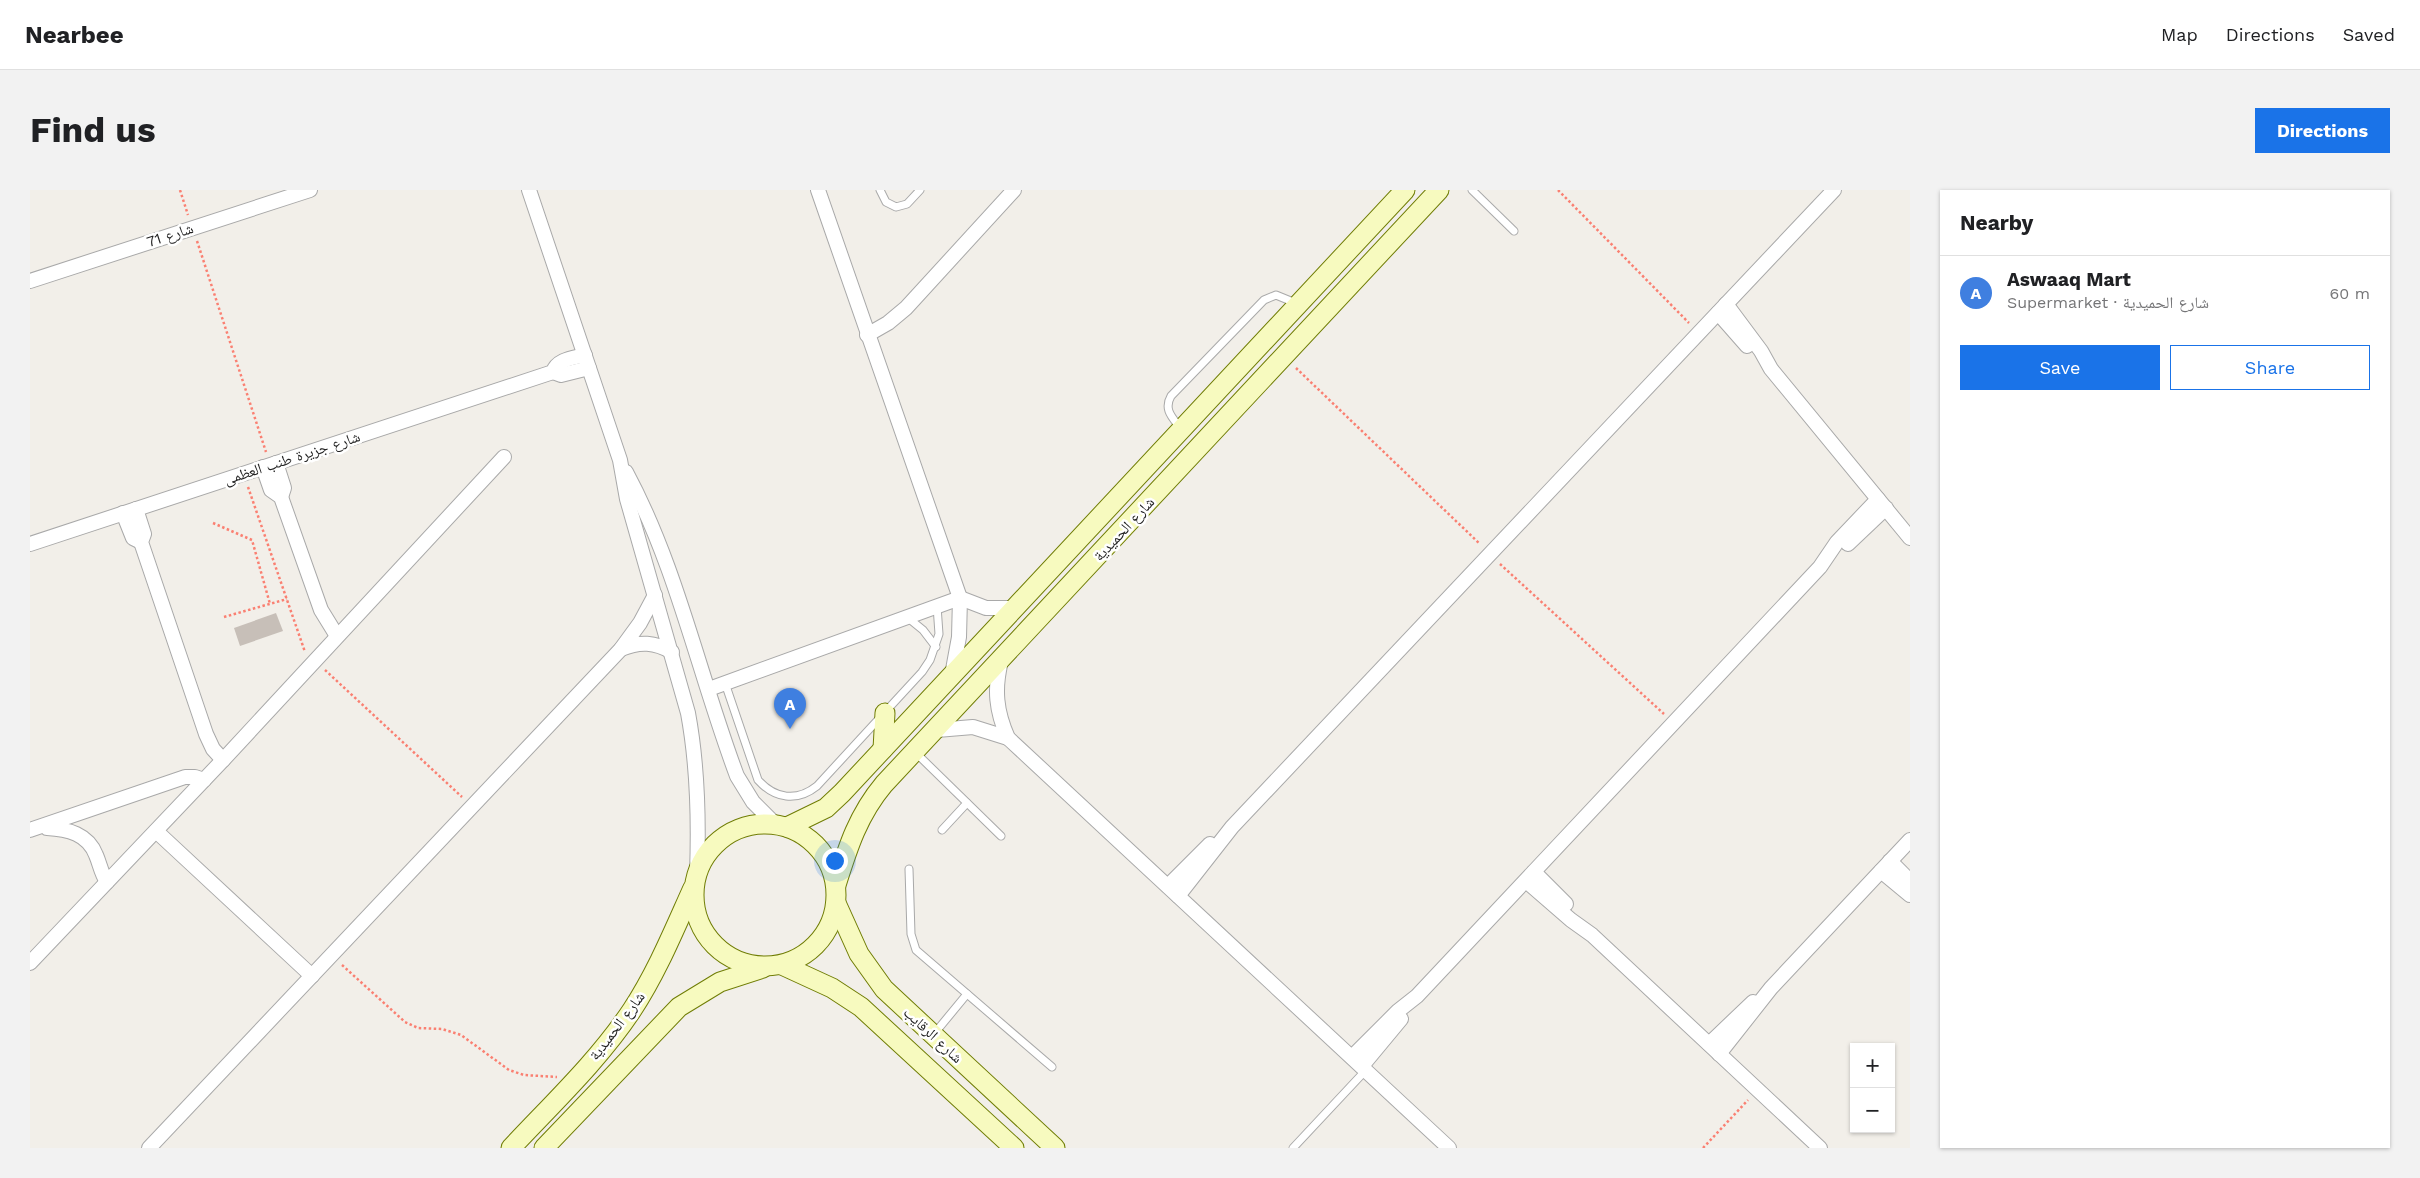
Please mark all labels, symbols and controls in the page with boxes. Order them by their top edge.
text: Nearbee [25,21,124,49]
text: Map [2161,24,2198,45]
text: Directions [2226,24,2315,45]
text: Saved [2343,24,2395,45]
button: Directions [2255,108,2390,153]
text: Find us [30,109,156,151]
text: Nearby [1960,210,2033,235]
street label: شارع 71 [144,219,196,252]
text: Aswaaq Mart [2007,268,2131,291]
text: A [1971,284,1981,303]
text: 60 m [2330,284,2370,303]
text: Supermarket · شارع الحميدية [2007,293,2209,312]
button: Save [1960,345,2160,390]
button: Share [2170,345,2370,390]
street label: شارع جزيرة طنب العظمى [222,427,363,489]
street label: شارع الحميدية [1090,493,1159,565]
pin: A [774,688,806,729]
your location [822,848,848,874]
street label: شارع الحميدية [585,988,649,1064]
street label: شارع الرقايب [899,1003,966,1068]
map controls [1850,1043,1895,1133]
button: + [1850,1043,1895,1088]
button: − [1850,1088,1895,1133]

